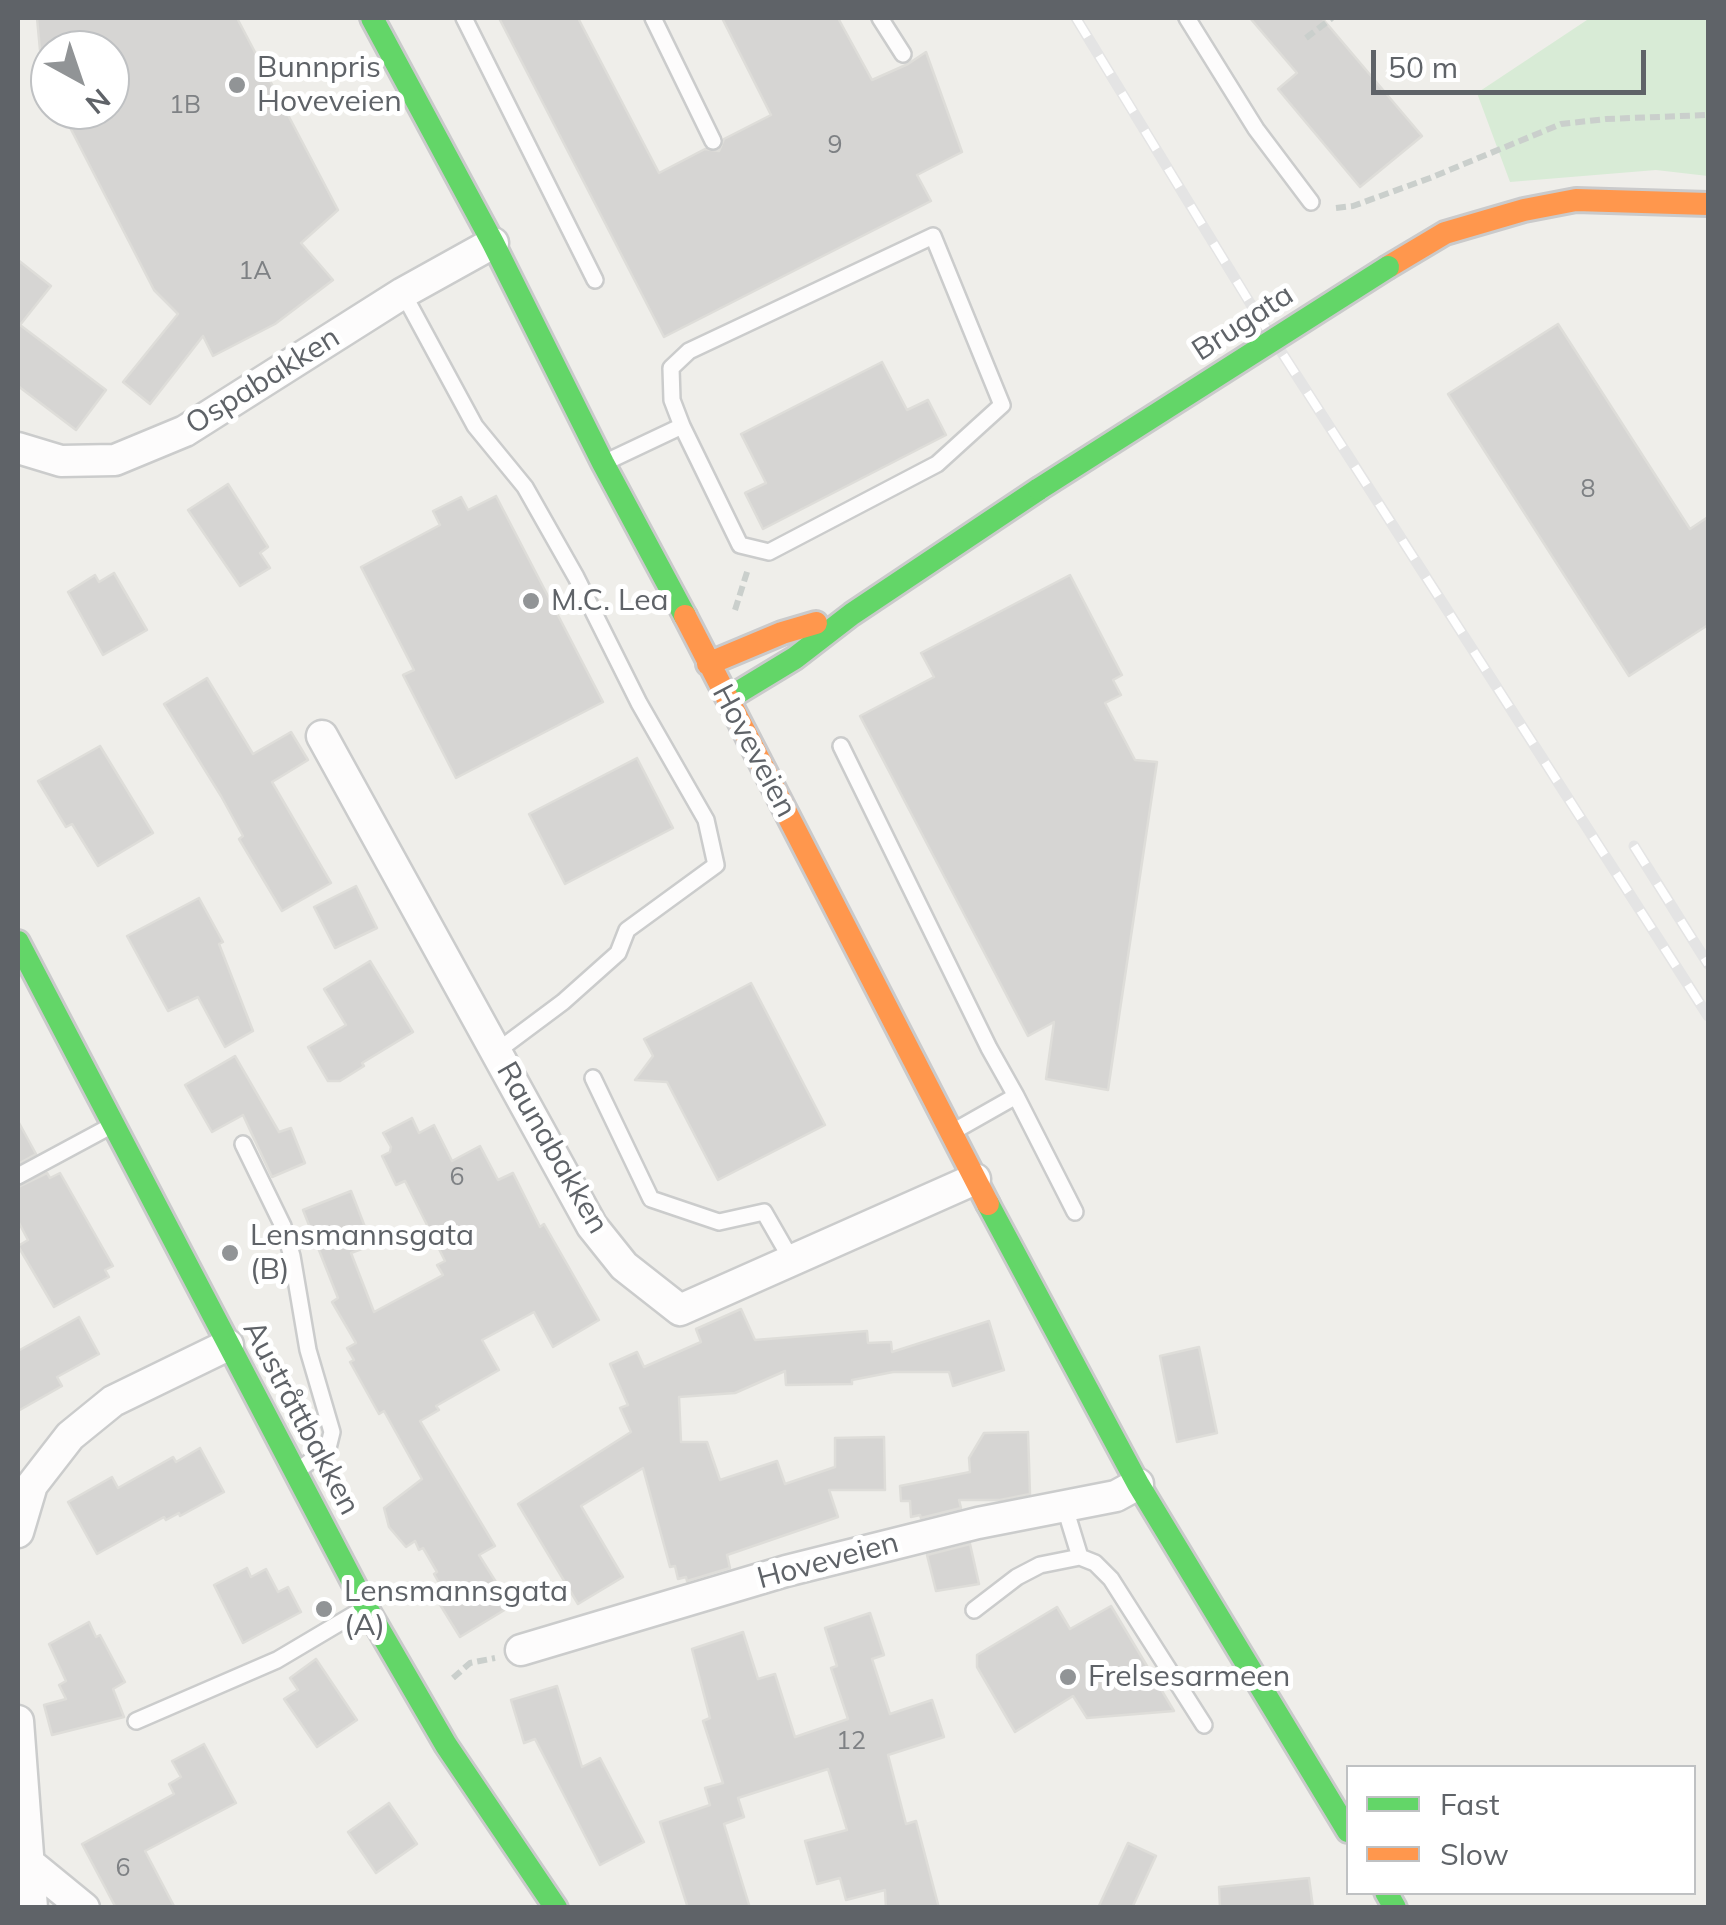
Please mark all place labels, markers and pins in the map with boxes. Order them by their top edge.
place label: Bunnpris Hoveveien [257,50,402,120]
marker: Bunnpris Hoveveien [226,74,248,96]
place label: M.C. Lea [551,583,668,619]
marker: M.C. Lea [520,590,542,612]
place label: Lensmannsgata (B) [250,1218,474,1288]
marker: Lensmannsgata (B) [219,1242,241,1264]
place label: Lensmannsgata (A) [344,1574,568,1644]
marker: Lensmannsgata (A) [313,1598,335,1620]
place label: Frelsesarmeen [1088,1659,1290,1695]
marker: Frelsesarmeen [1057,1666,1079,1688]

